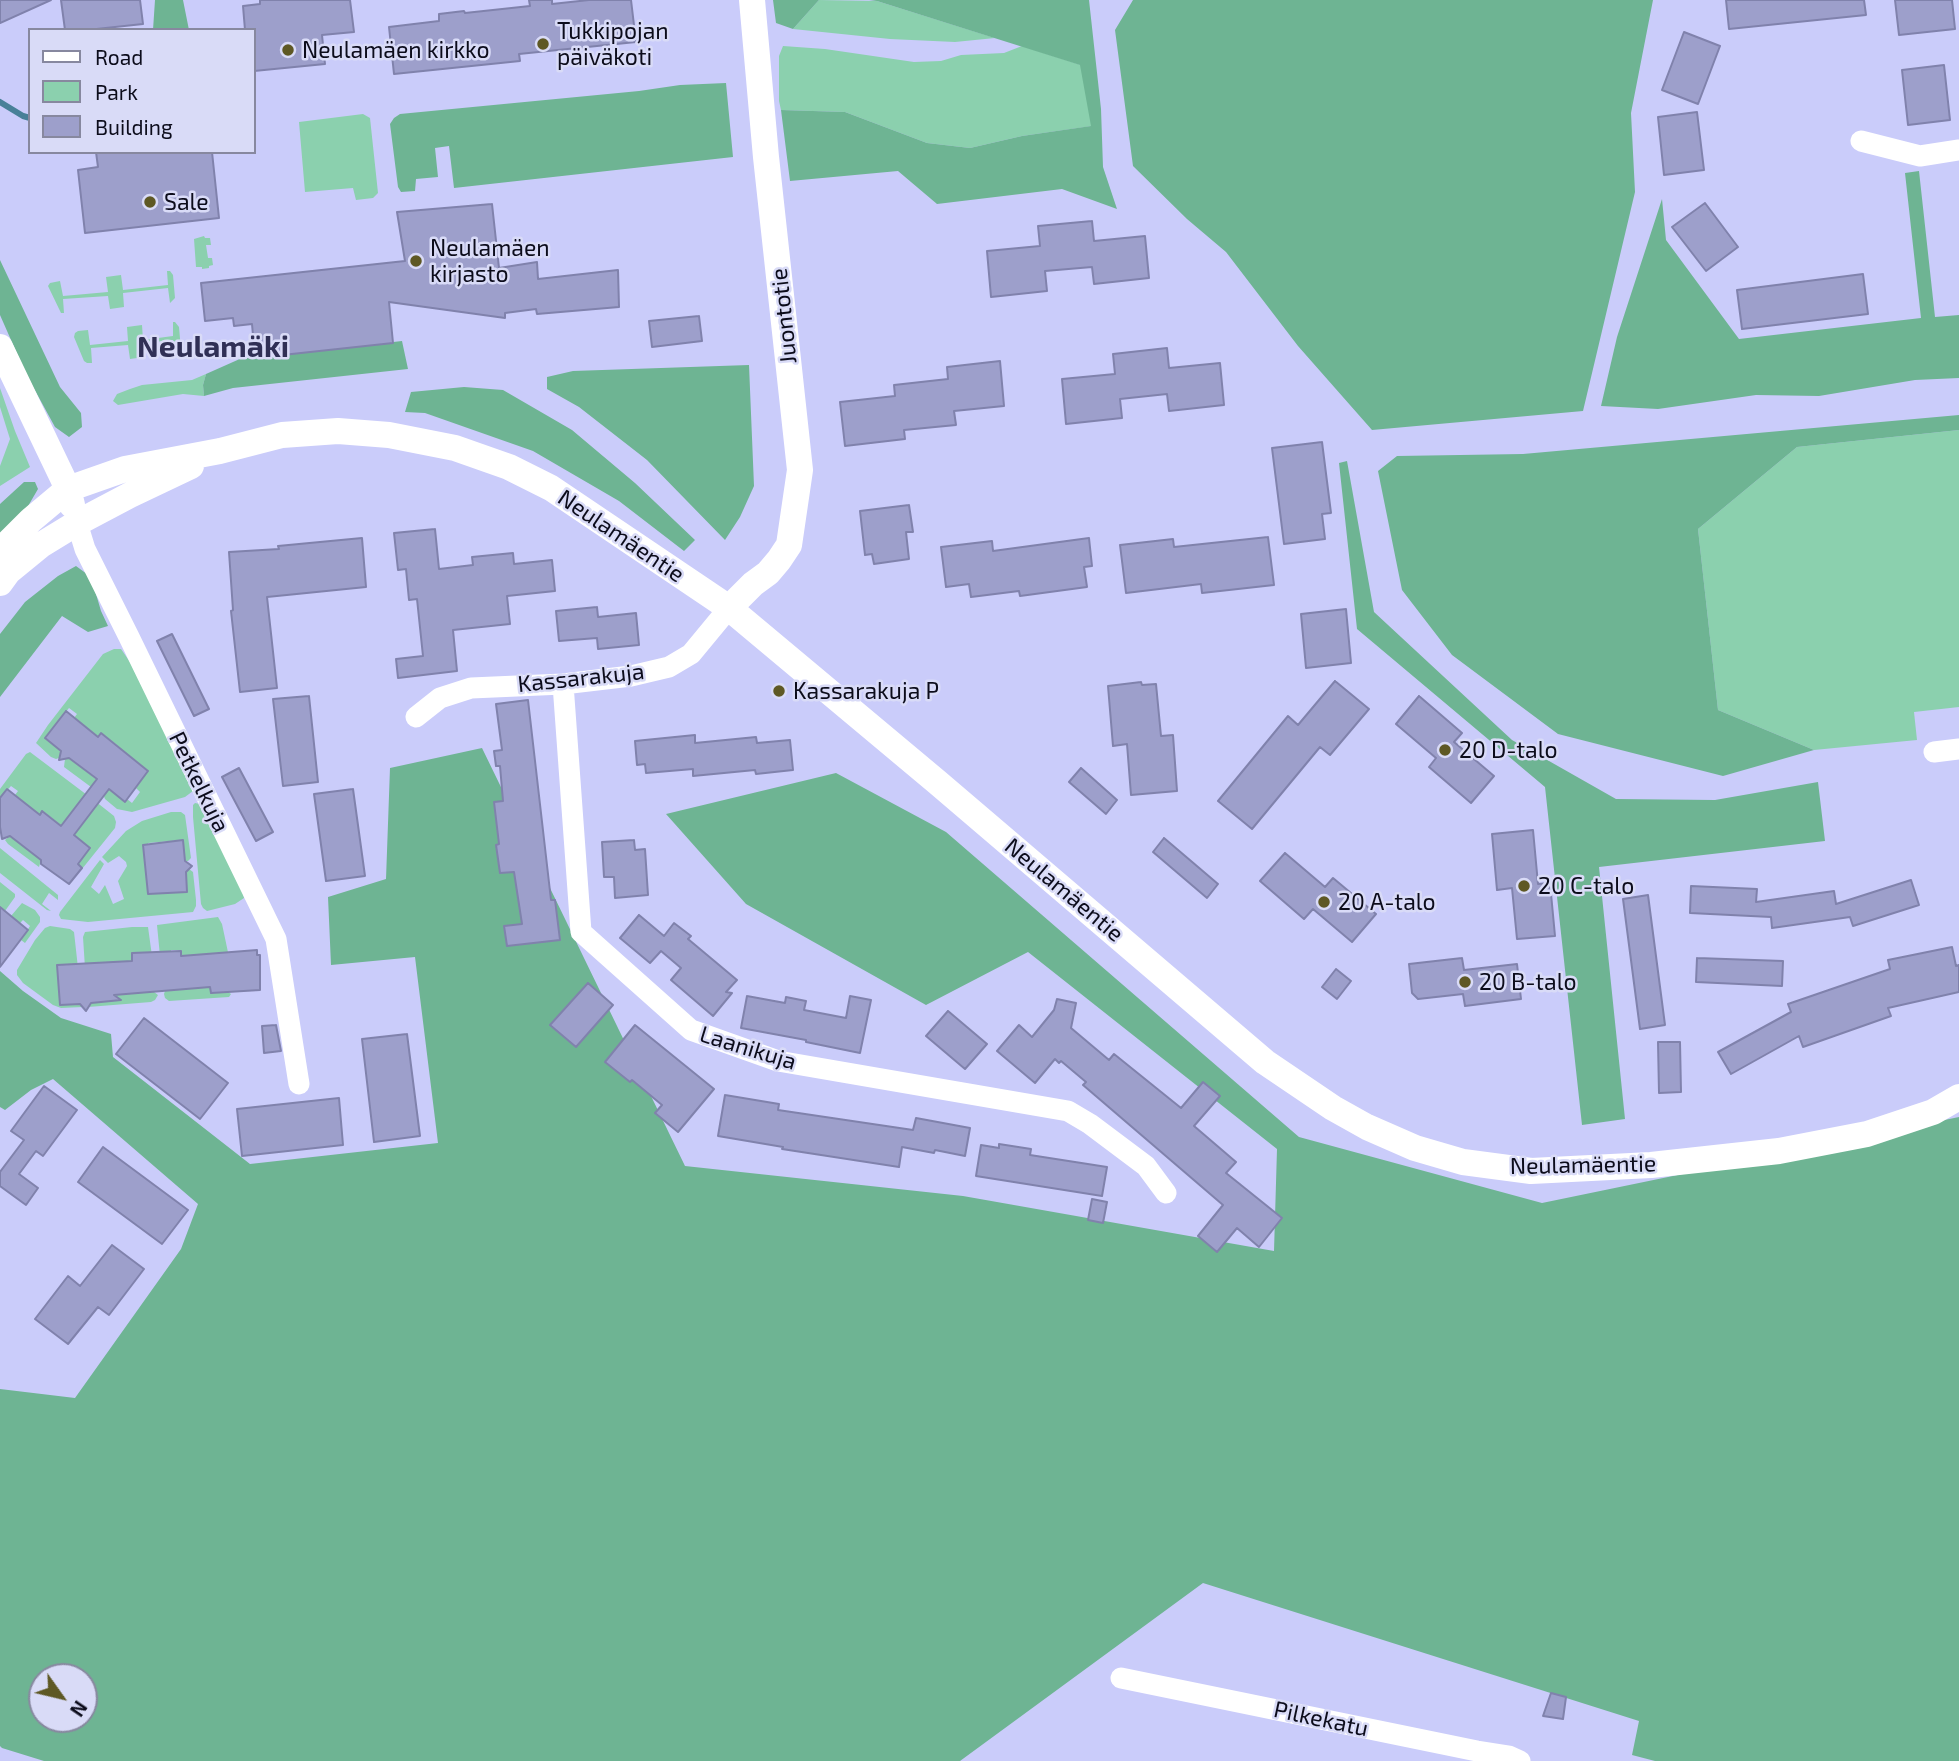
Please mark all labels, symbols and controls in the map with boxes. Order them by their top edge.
place label: Tukkipojan päiväkoti [557,17,669,71]
legend [28,28,256,154]
place label: Neulamäen kirkko [302,36,490,64]
marker: Tukkipojan päiväkoti [535,36,551,52]
marker: Neulamäen kirkko [280,42,296,58]
text: Road [95,44,143,69]
text: Park [95,79,138,104]
text: Building [95,114,173,139]
place label: Sale [164,188,209,216]
marker: Sale [142,194,158,210]
place label: Neulamäen kirjasto [430,234,550,288]
marker: Neulamäen kirjasto [408,253,424,269]
street label: Juontotie [765,267,803,365]
district label: Neulamäki [137,329,289,365]
street label: Neulamäentie [553,484,689,588]
street label: Kassarakuja [516,658,646,698]
place label: Kassarakuja P [793,677,939,705]
marker: Kassarakuja P [771,683,787,699]
street label: Petkelkuja [163,727,235,837]
place label: 20 D-talo [1459,736,1558,764]
marker: 20 D-talo [1437,742,1453,758]
street label: Neulamäentie [999,832,1129,948]
place label: 20 C-talo [1538,872,1634,900]
marker: 20 C-talo [1516,878,1532,894]
place label: 20 A-talo [1338,888,1436,916]
marker: 20 A-talo [1316,894,1332,910]
place label: 20 B-talo [1479,968,1577,996]
marker: 20 B-talo [1457,974,1473,990]
street label: Laanikuja [696,1020,800,1076]
street label: Neulamäentie [1510,1150,1656,1180]
north arrow [28,1663,98,1733]
street label: Pilkekatu [1271,1696,1371,1742]
text: N [66,1697,93,1721]

